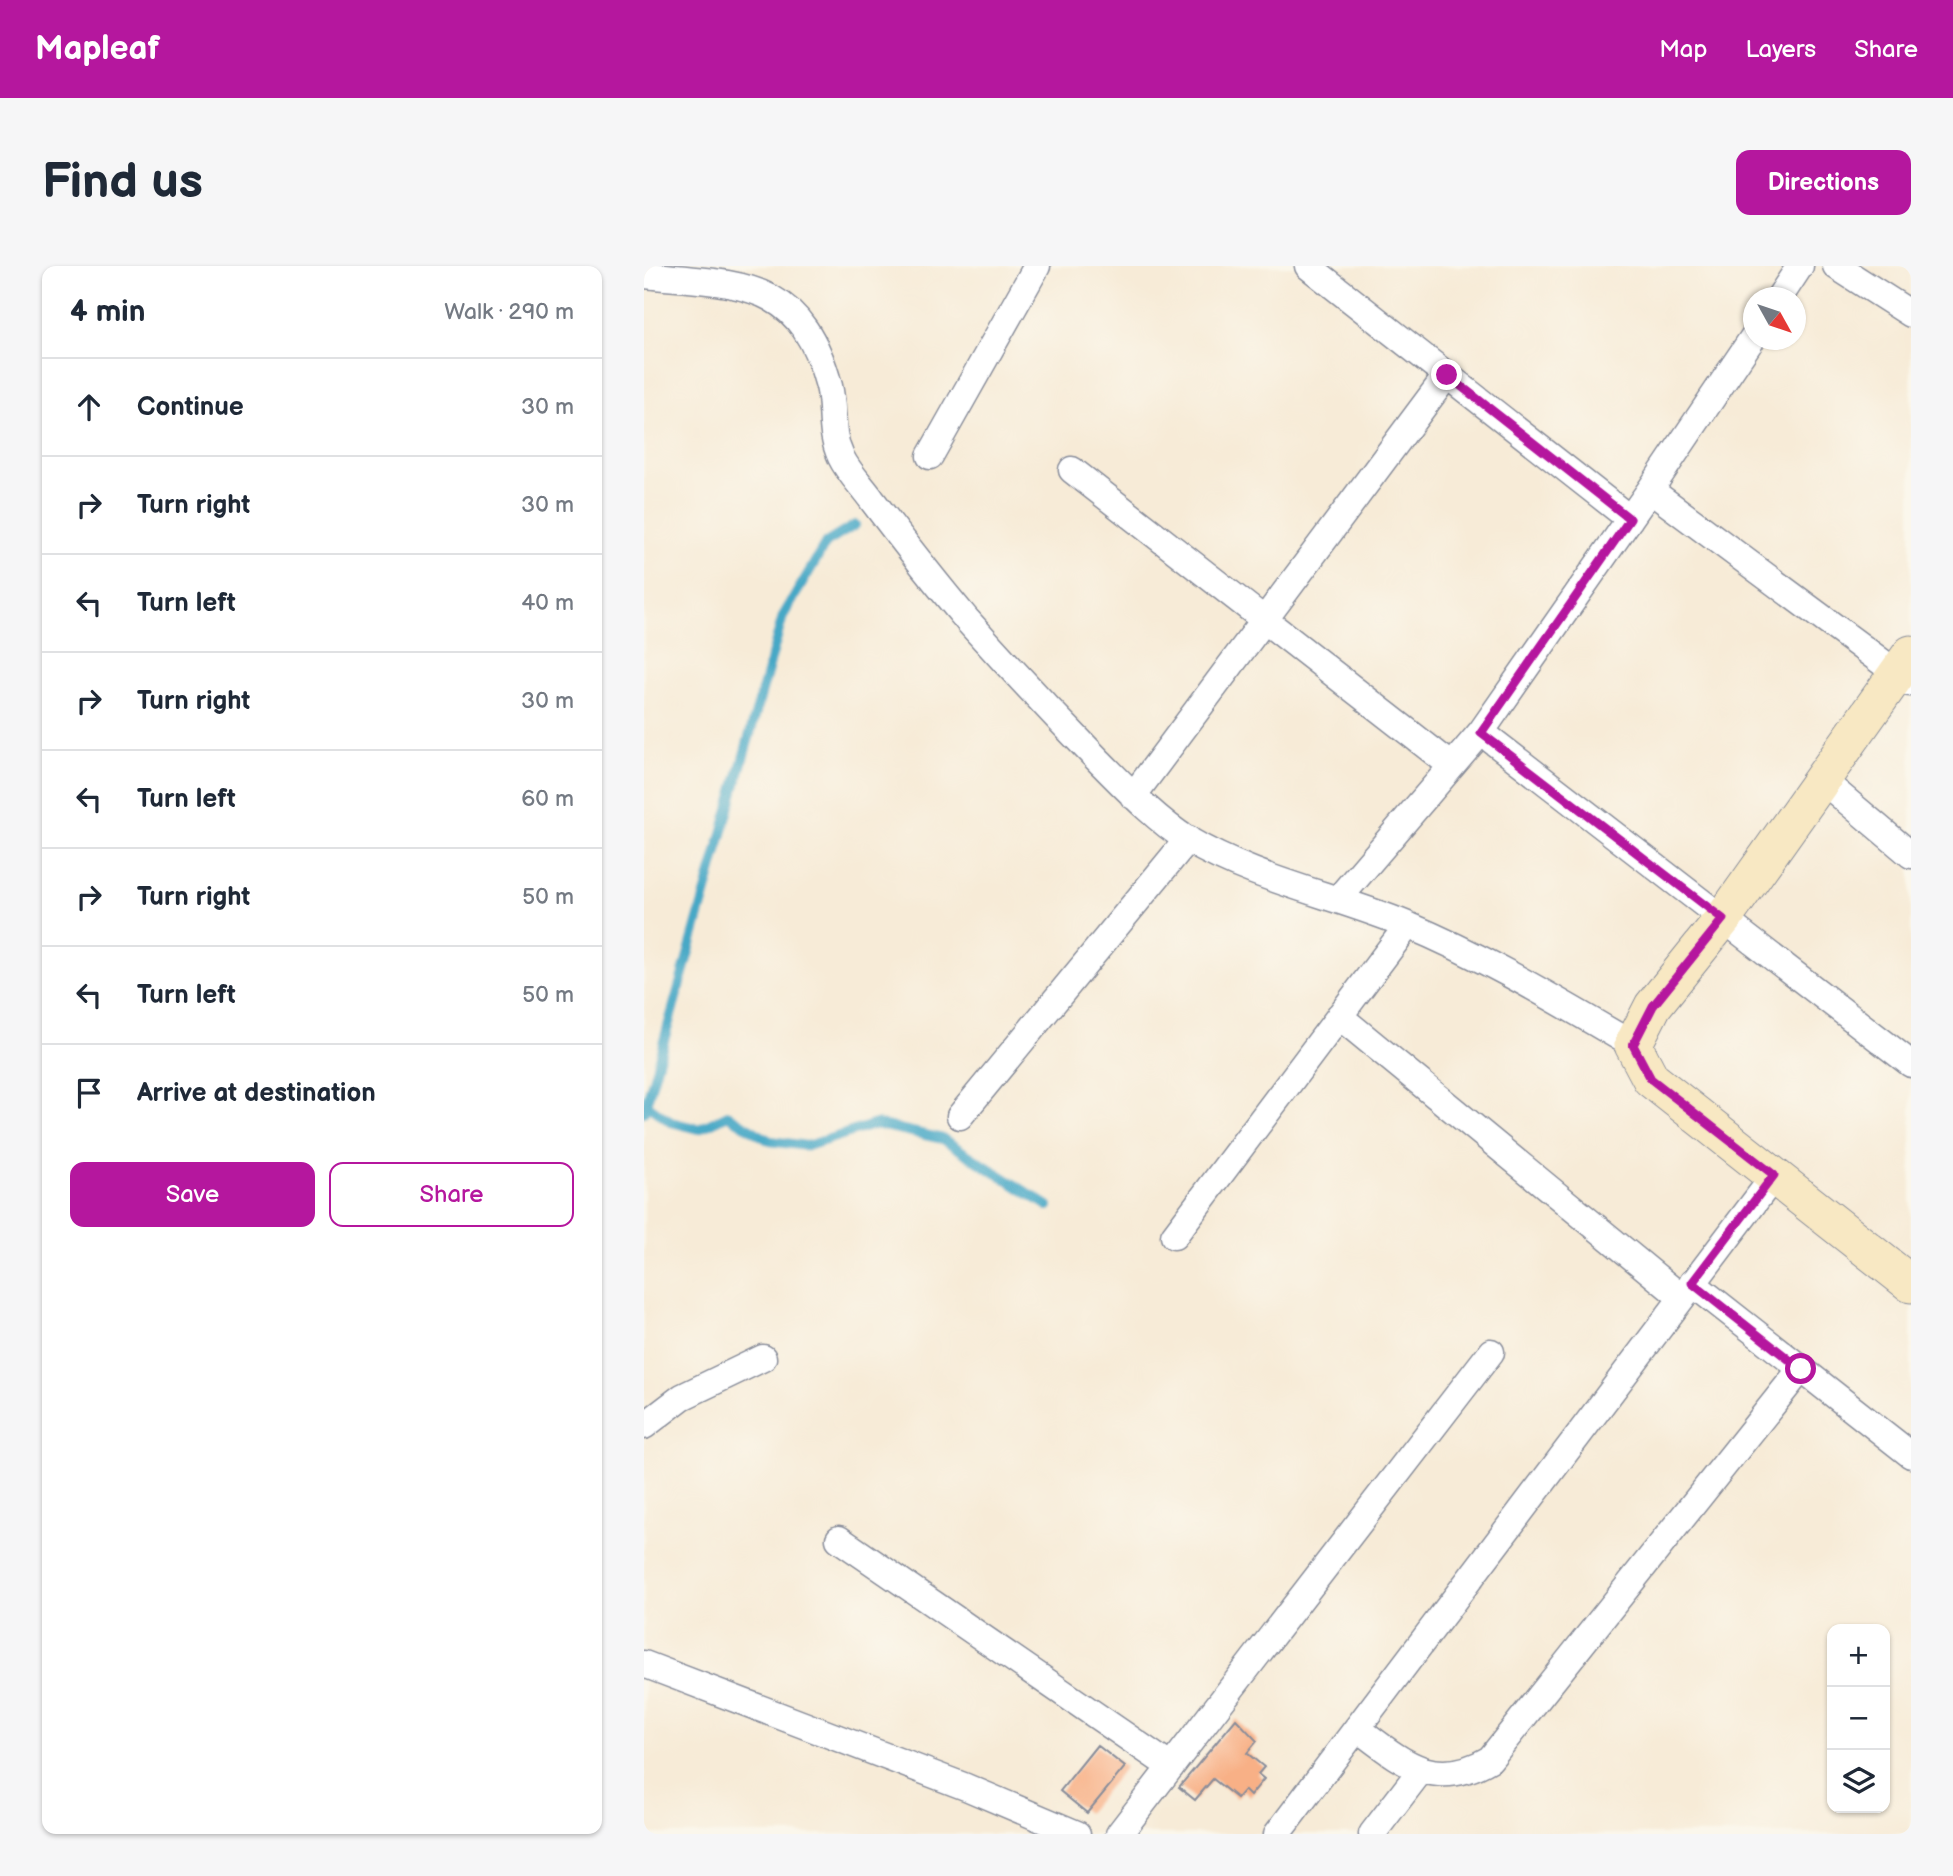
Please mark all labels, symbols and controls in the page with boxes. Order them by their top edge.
text: Mapleaf [35,29,160,69]
text: Map [1659,35,1707,64]
text: Layers [1745,35,1816,64]
text: Share [1854,35,1918,64]
button: Directions [1736,150,1911,215]
text: Find us [42,153,203,212]
north arrow [1743,287,1806,350]
text: 4 min [70,294,145,330]
text: Walk · 290 m [444,298,574,326]
route end [1431,359,1462,390]
icon: ahead [70,388,108,426]
text: Continue [137,392,244,423]
text: 30 m [521,393,574,421]
icon: right [70,486,108,524]
text: Turn right [137,490,250,521]
text: 30 m [521,491,574,519]
icon: left [70,584,108,622]
text: Turn left [137,588,236,619]
text: 40 m [521,589,574,617]
icon: right [70,682,108,720]
text: Turn right [137,686,250,717]
text: 30 m [521,687,574,715]
icon: left [70,780,108,818]
text: Turn left [137,784,236,815]
text: 60 m [521,785,574,813]
icon: right [70,878,108,916]
text: Turn right [137,882,250,913]
text: 50 m [522,883,574,911]
icon: left [70,976,108,1014]
text: Turn left [137,980,236,1011]
text: 50 m [522,981,574,1009]
icon: arrive [70,1074,108,1112]
text: Arrive at destination [137,1078,376,1109]
button: Save [70,1162,315,1227]
button: Share [329,1162,574,1227]
route start [1785,1353,1816,1384]
map controls [1827,1624,1890,1813]
button: + [1827,1624,1890,1687]
button: − [1827,1687,1890,1750]
button: layers [1827,1750,1890,1813]

